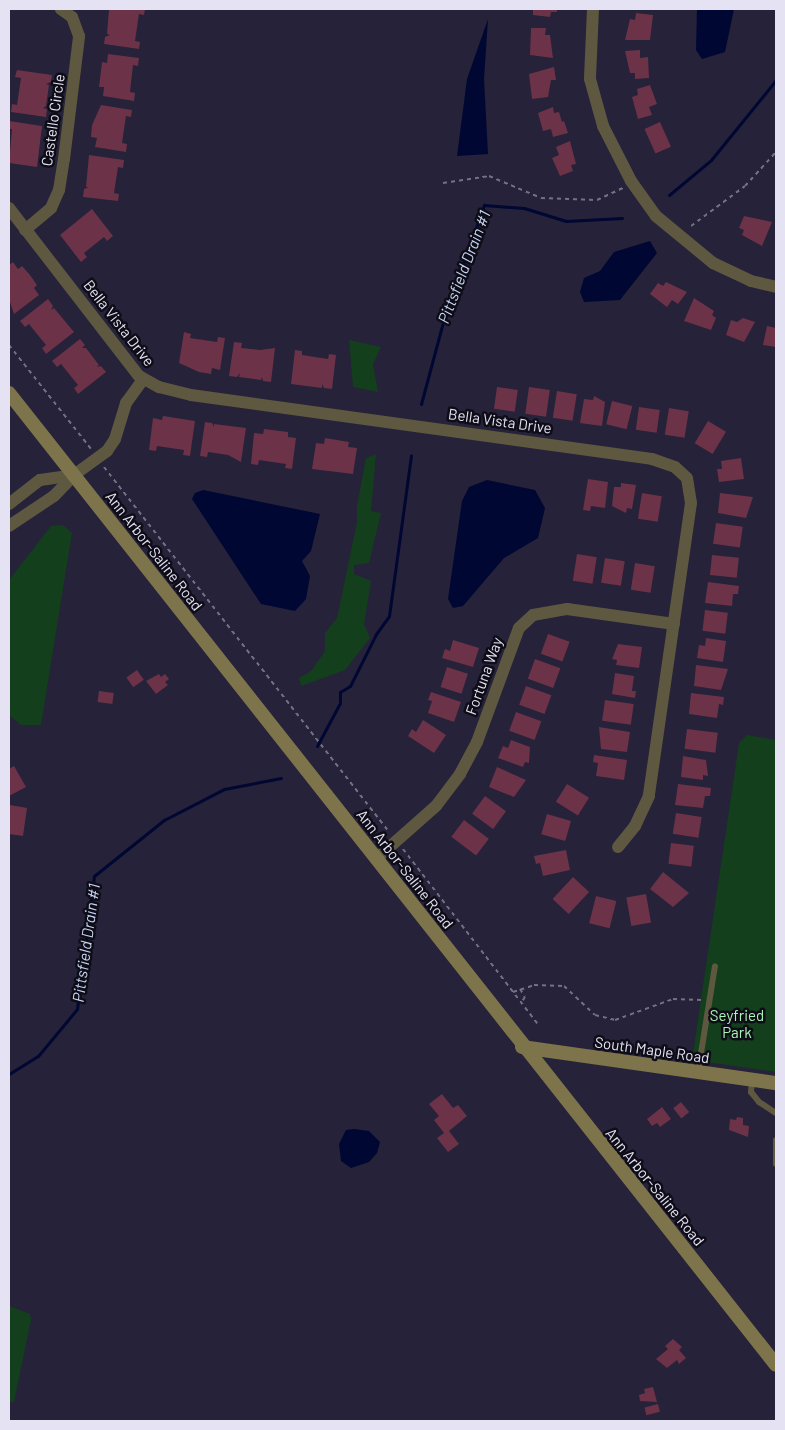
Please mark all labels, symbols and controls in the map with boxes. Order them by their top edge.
street label: Castello Circle [38,73,68,167]
water label: Pittsfield Drain #1 [434,208,494,326]
street label: Bella Vista Drive [80,276,158,370]
street label: Bella Vista Drive [447,405,553,437]
street label: Ann Arbor-Saline Road [102,488,206,614]
street label: Fortuna Way [462,635,506,717]
street label: Ann Arbor-Saline Road [353,806,457,932]
water label: Pittsfield Drain #1 [68,883,104,1003]
park label: Seyfried Park [710,1006,764,1041]
street label: South Maple Road [593,1033,711,1067]
street label: Ann Arbor-Saline Road [602,1125,708,1249]

